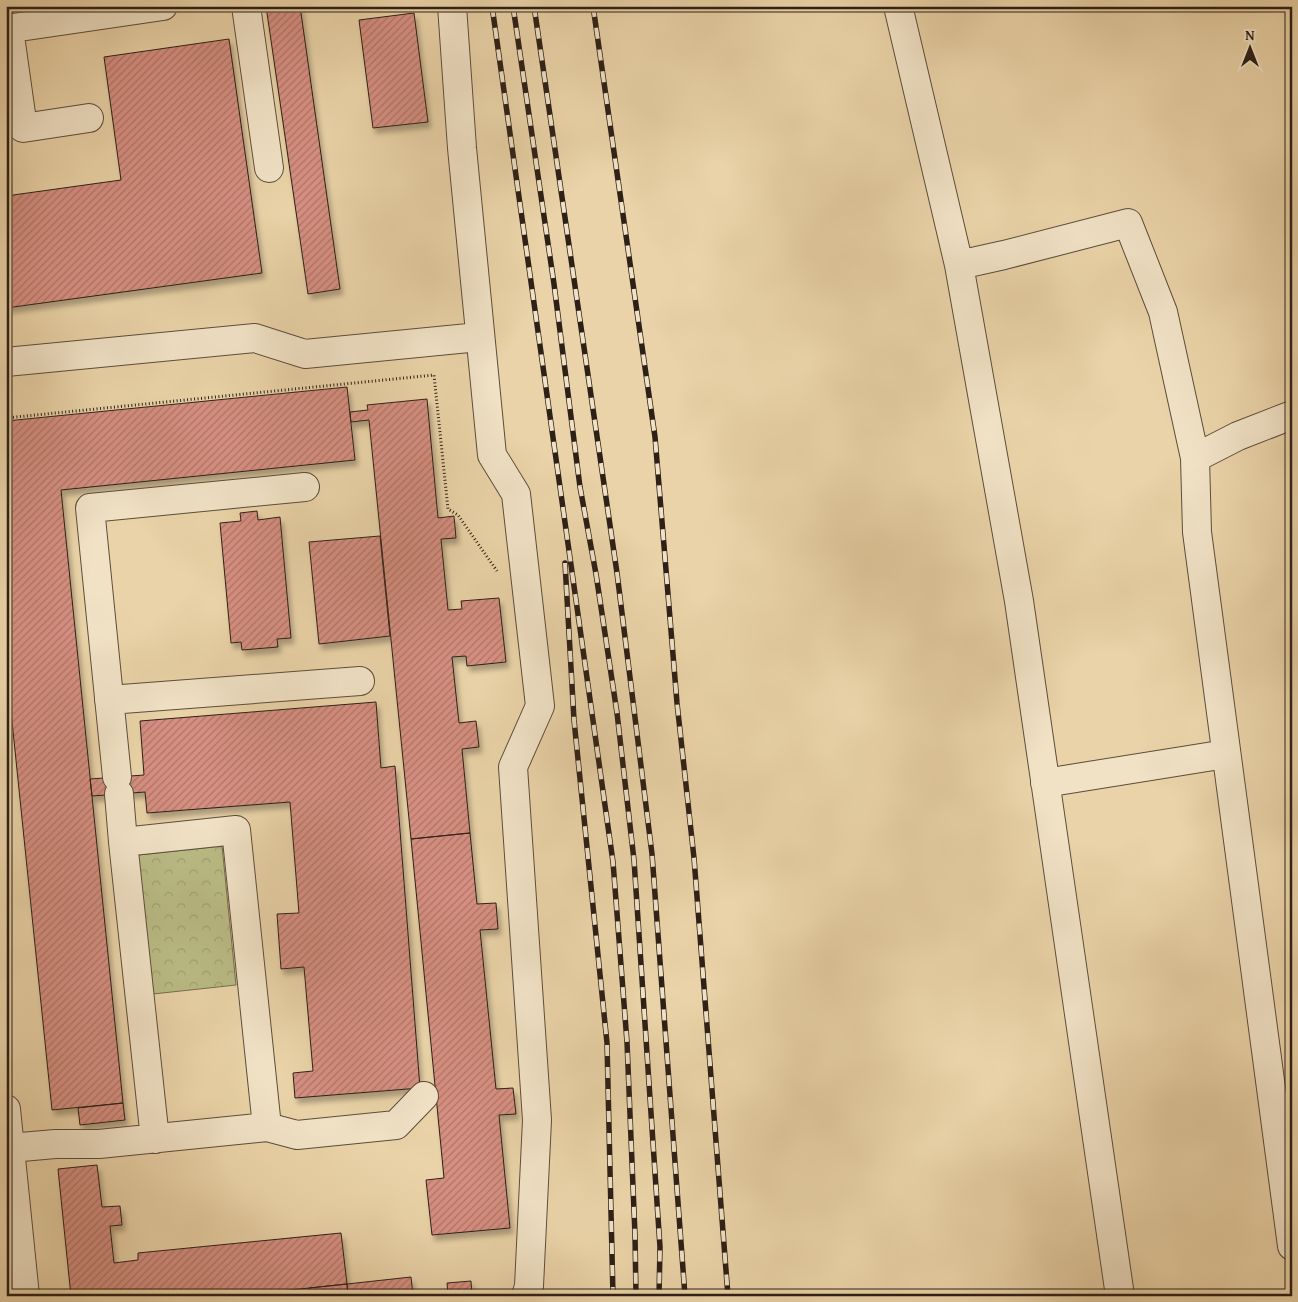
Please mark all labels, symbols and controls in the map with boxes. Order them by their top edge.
north arrow [1226,22,1276,72]
text: N [1245,25,1255,45]

